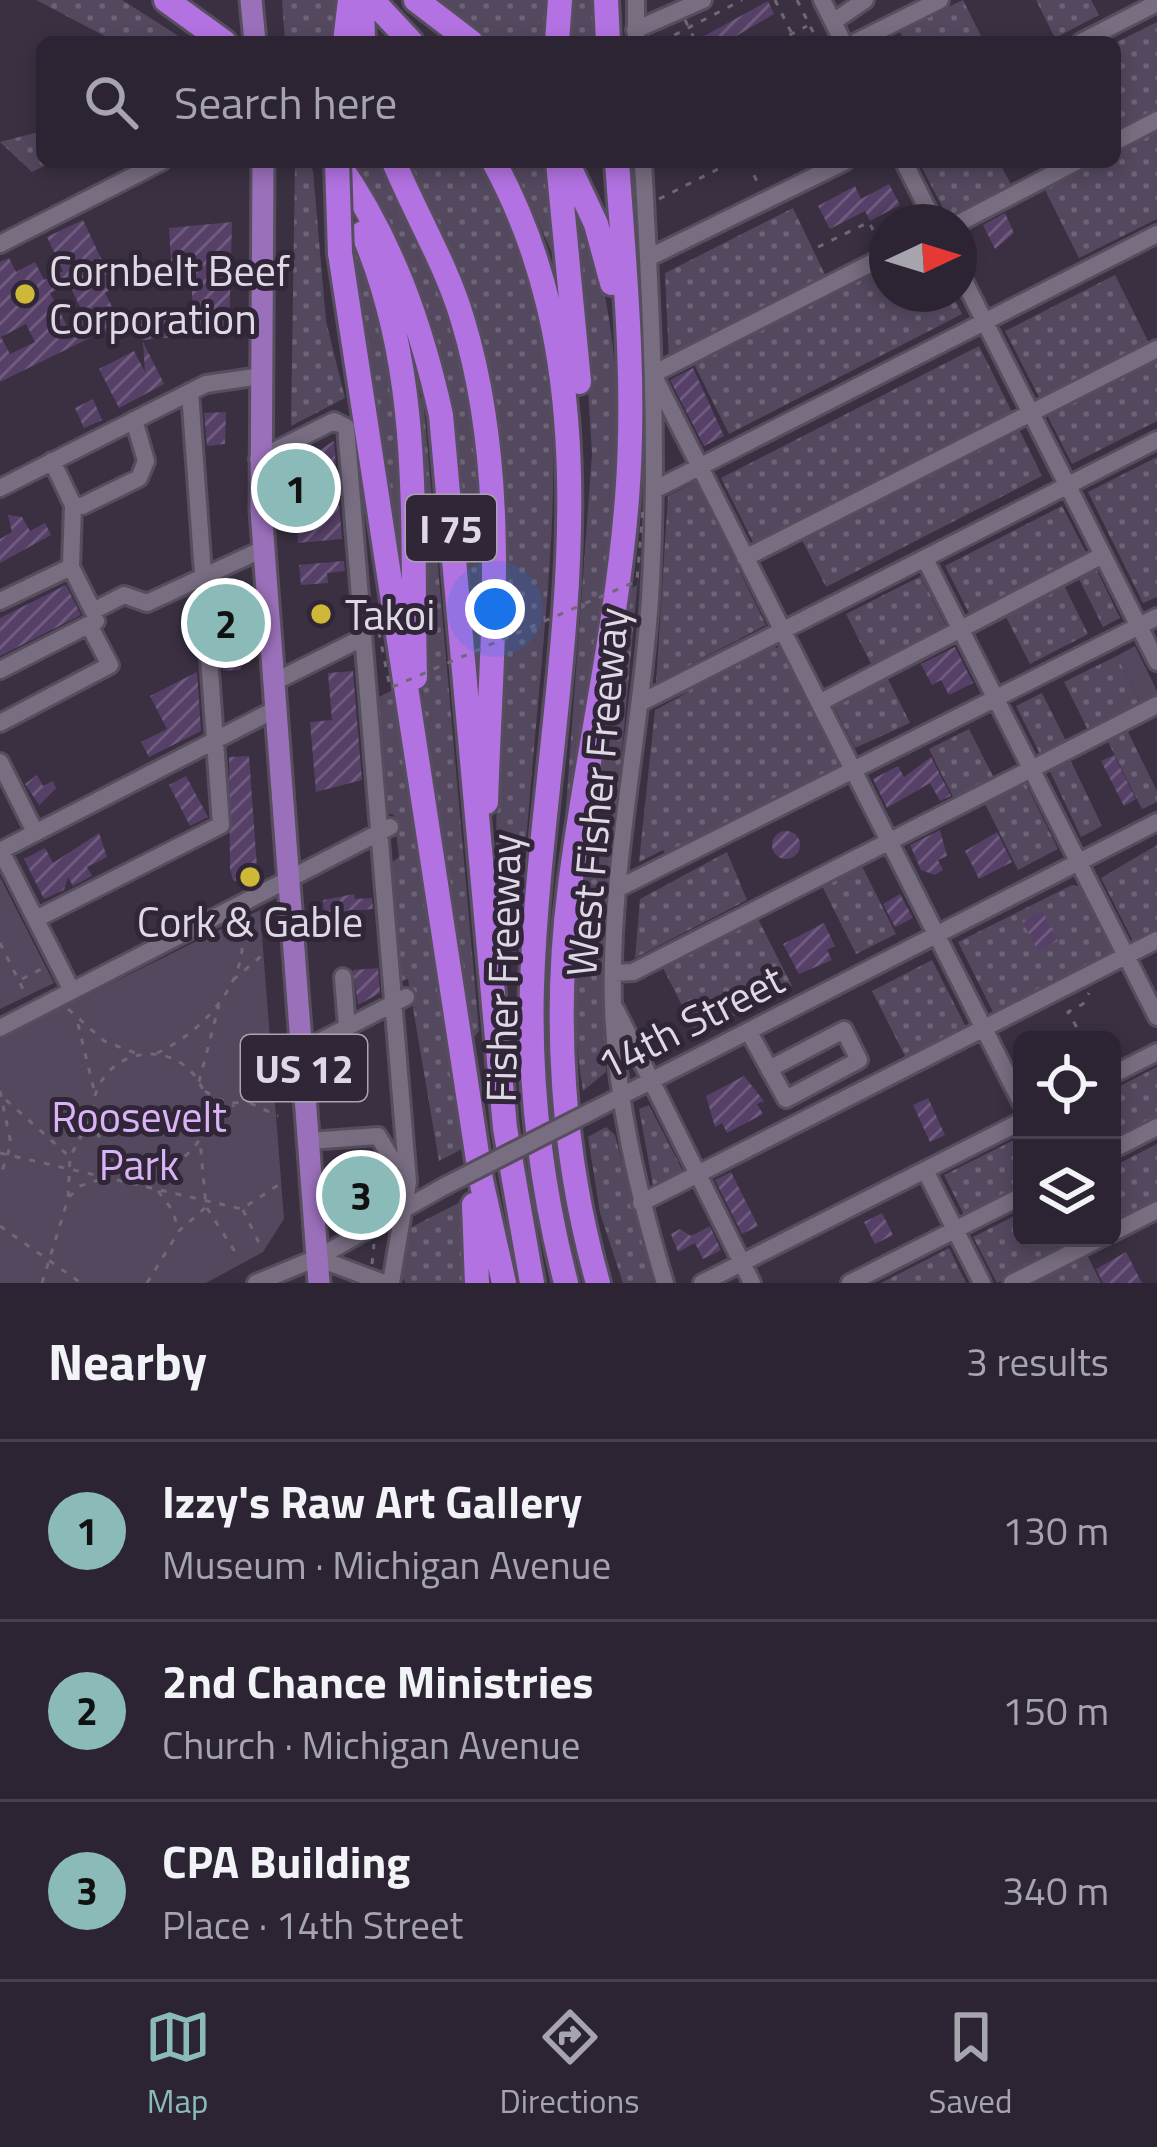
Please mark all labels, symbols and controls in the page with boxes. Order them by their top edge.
search box [36,36,1121,168]
text: Search here [174,68,397,136]
icon: search [78,69,144,135]
north arrow [869,204,977,312]
place label: Cornbelt Beef Corporation [49,238,290,350]
marker: Cornbelt Beef Corporation [12,281,38,307]
pin: 1 [257,443,335,533]
road number: I 75 [406,495,496,561]
pin: 2 [187,578,265,668]
your location [465,579,525,639]
place label: Takoi [345,582,435,646]
marker: Takoi [308,601,334,627]
street label: West Fisher Freeway [548,605,644,979]
street label: Fisher Freeway [468,833,536,1103]
marker: Cork & Gable [237,864,263,890]
place label: Cork & Gable [137,889,363,953]
street label: 14th Street [586,947,795,1095]
map controls [1013,1031,1121,1247]
button: locate [1013,1031,1121,1139]
road number: US 12 [241,1035,367,1101]
park label: Roosevelt Park [51,1084,227,1196]
button: layers [1013,1139,1121,1247]
pin: 3 [322,1150,400,1240]
text: Nearby [48,1322,207,1400]
text: 3 results [966,1332,1109,1391]
text: Izzy's Raw Art Gallery [162,1467,582,1535]
text: 1 [76,1501,98,1560]
text: 130 m [1002,1501,1109,1560]
text: Museum · Michigan Avenue [162,1535,611,1594]
text: 2nd Chance Ministries [162,1647,594,1715]
text: 2 [76,1681,98,1740]
text: 150 m [1002,1681,1109,1740]
text: Church · Michigan Avenue [162,1715,580,1774]
text: CPA Building [162,1827,410,1895]
text: 3 [76,1861,98,1920]
text: 340 m [1002,1861,1109,1920]
text: Place · 14th Street [162,1895,463,1954]
tab: Map [145,2004,211,2126]
tab: Directions [500,2004,640,2126]
tab: Saved [929,2004,1012,2126]

